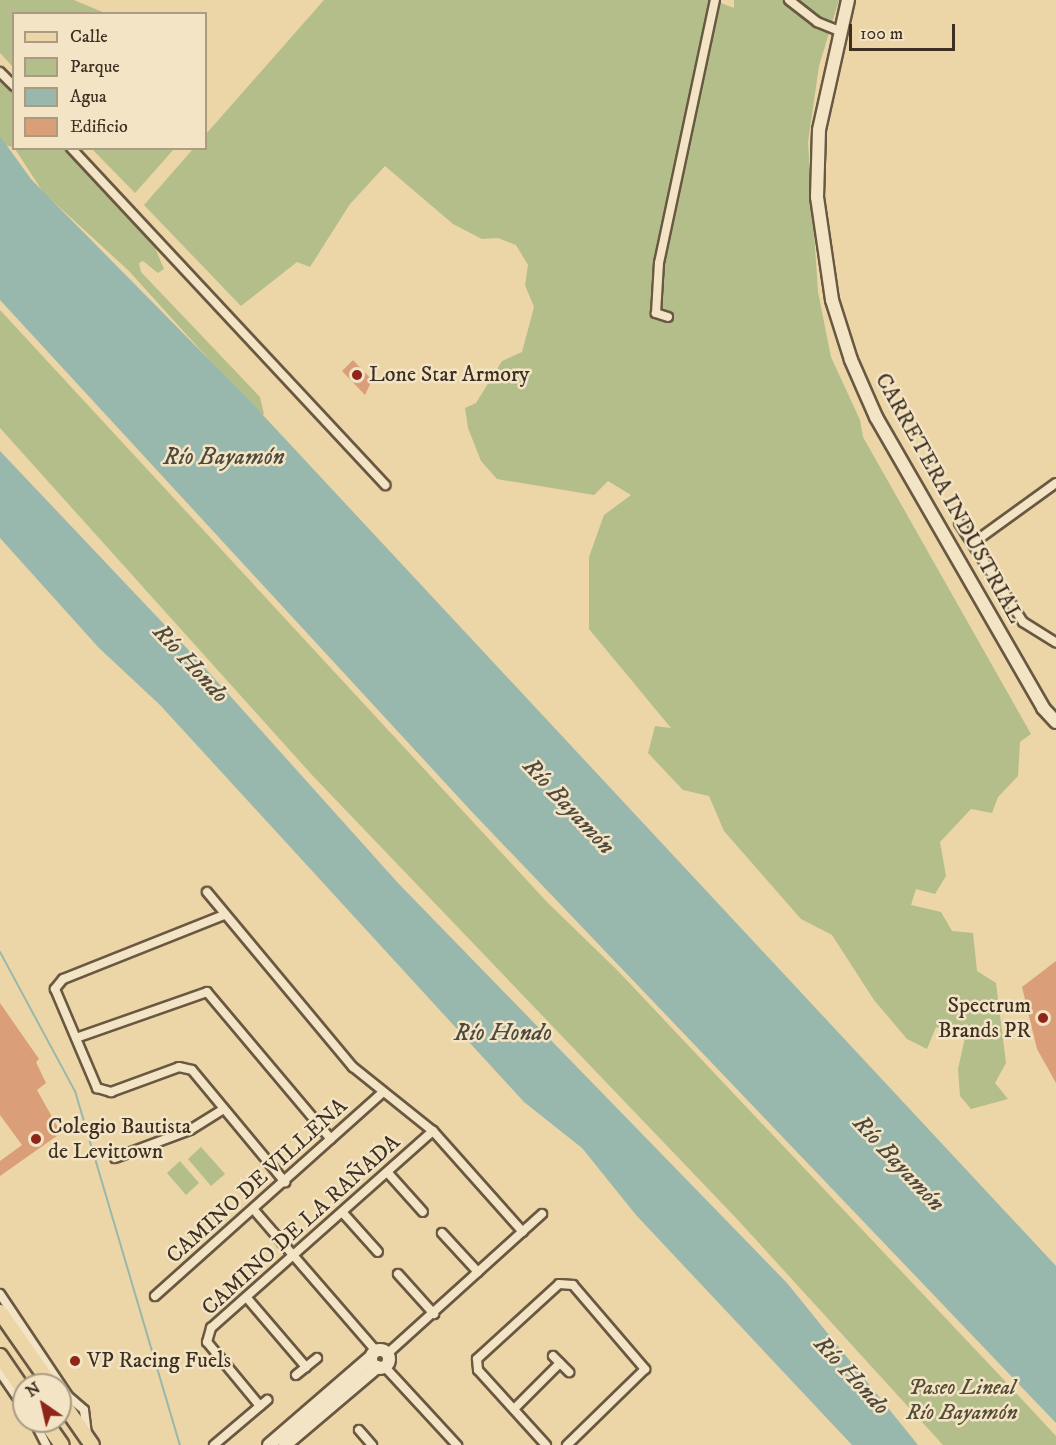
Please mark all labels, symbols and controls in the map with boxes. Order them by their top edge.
legend [12,12,207,150]
scale bar [852,12,958,50]
text: 100 m [860,23,903,45]
text: Calle [70,26,108,48]
text: Parque [70,56,120,78]
text: Agua [70,86,107,108]
text: Edificio [70,116,128,138]
place label: Lone Star Armory [369,362,530,388]
marker: Lone Star Armory [350,368,364,382]
street label: CARRETERA INDUSTRIAL [869,369,1029,627]
water label: Río Bayamón [163,444,285,472]
water label: Río Hondo [146,618,234,710]
water label: Río Bayamón [516,753,620,861]
place label: Spectrum Brands PR [938,992,1031,1044]
marker: Spectrum Brands PR [1036,1011,1050,1025]
water label: Río Hondo [454,1020,552,1048]
street label: CAMINO DE VILLENA [161,1093,353,1269]
water label: Río Bayamón [846,1110,950,1218]
place label: Colegio Bautista de Levittown [48,1113,191,1164]
street label: CAMINO DE LA RAÑADA [196,1129,406,1321]
marker: Colegio Bautista de Levittown [29,1132,43,1146]
water label: Río Hondo [807,1330,895,1422]
place label: VP Racing Fuels [87,1348,231,1374]
marker: VP Racing Fuels [68,1354,82,1368]
north arrow [12,1373,72,1433]
park label: Paseo Lineal Río Bayamón [906,1374,1018,1426]
text: N [22,1378,44,1402]

